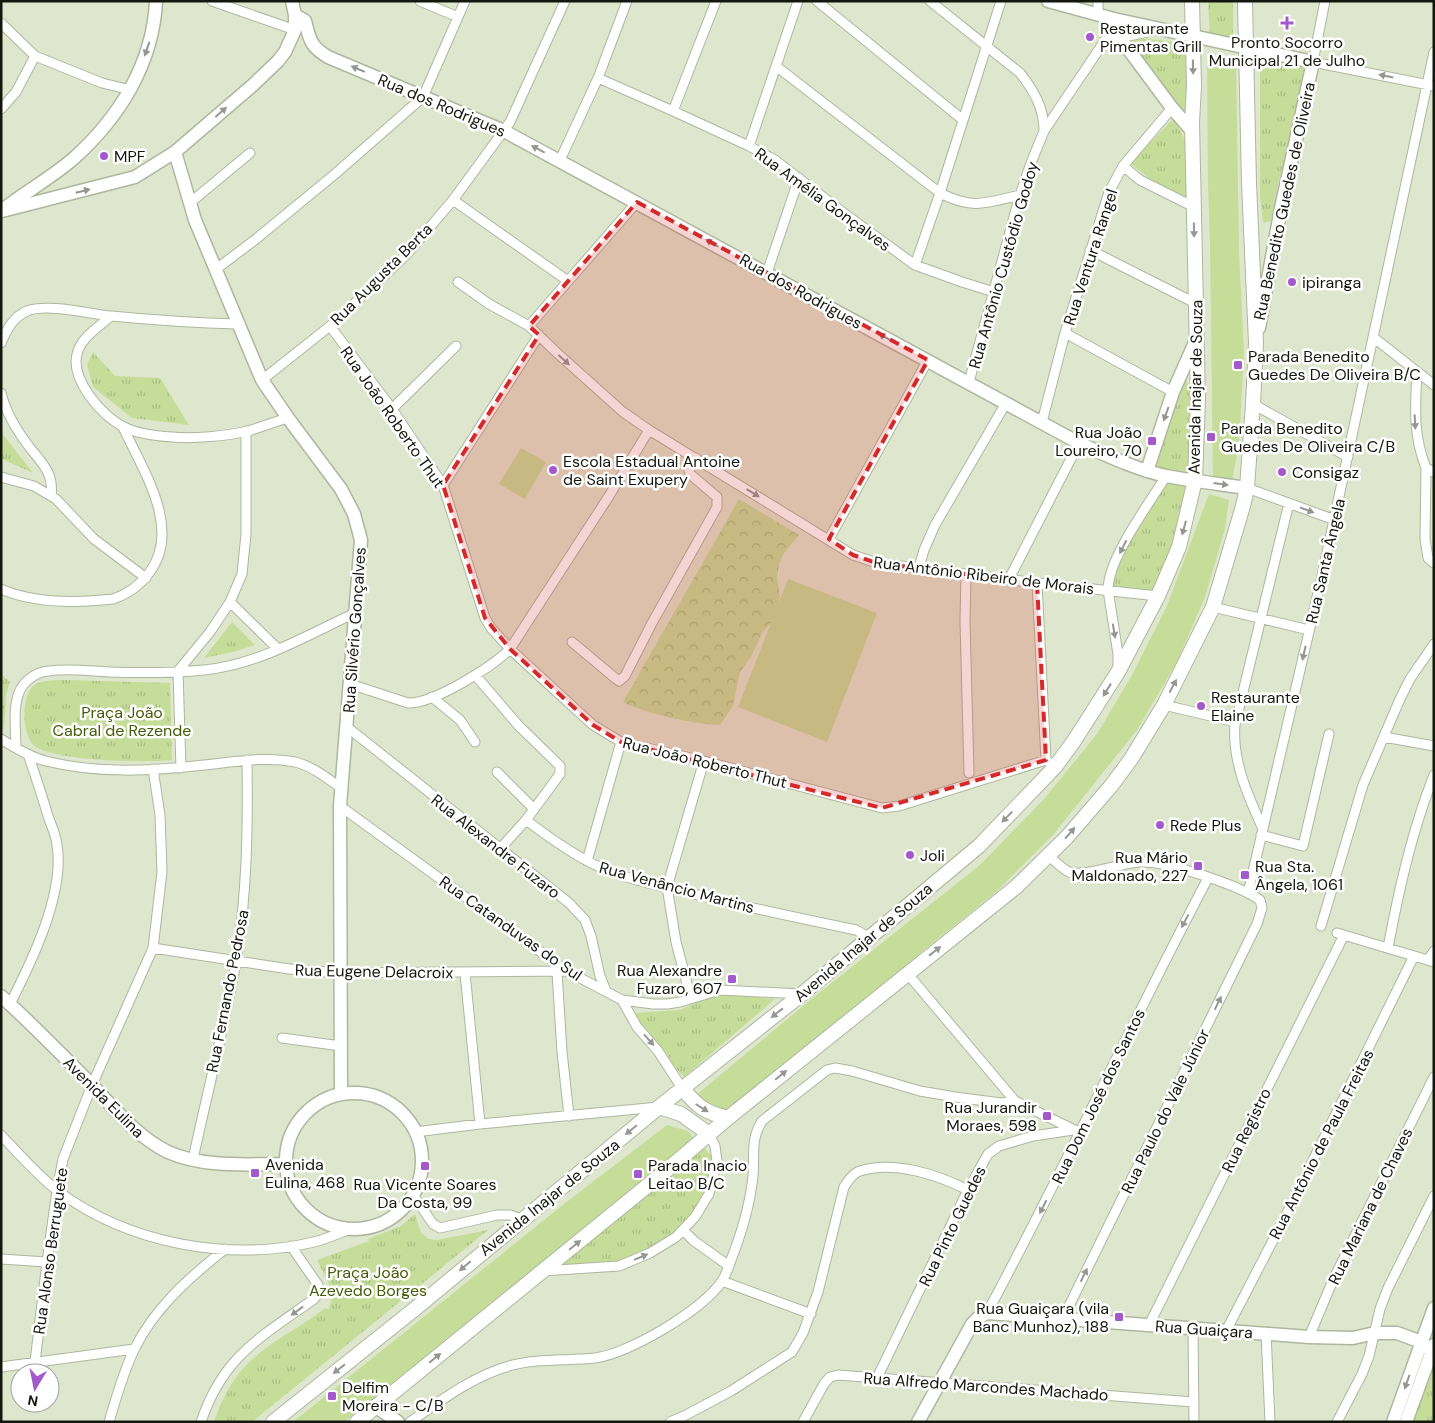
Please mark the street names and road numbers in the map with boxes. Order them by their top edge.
street label: Rua dos Rodrigues [375,69,509,142]
street label: Rua Benedito Guedes de Oliveira [1249,80,1320,322]
street label: Rua Amélia Gonçalves [750,143,895,256]
street label: Rua Antônio Custódio Godoy [964,159,1043,371]
street label: Rua Ventura Rangel [1058,186,1122,328]
street label: Rua Augusta Berta [326,219,437,330]
street label: Rua dos Rodrigues [736,249,866,334]
street label: Avenida Inajar de Souza [1183,299,1208,475]
street label: Rua João Roberto Thut [336,342,450,492]
street label: Rua Santa Ângela [1301,496,1350,626]
street label: Rua Silvério Gonçalves [338,546,371,714]
street label: Rua Antônio Ribeiro de Morais [872,552,1095,599]
street label: Rua João Roberto Thut [621,732,789,793]
street label: Rua Alexandre Fuzaro [427,789,564,903]
street label: Rua Venâncio Martins [597,857,757,918]
street label: Rua Catanduvas do Sul [435,871,586,986]
street label: Avenida Inajar de Souza [790,878,937,1007]
street label: Rua Fernando Pedrosa [201,908,254,1074]
street label: Rua Eugene Delacroix [295,960,453,983]
street label: Rua Dom José dos Santos [1047,1005,1150,1187]
street label: Rua Paulo do Vale Júnior [1116,1025,1214,1197]
street label: Rua Antônio de Paula Freitas [1264,1046,1379,1243]
street label: Avenida Eulina [59,1052,149,1142]
street label: Rua Registro [1217,1084,1276,1176]
street label: Rua Mariana de Chaves [1323,1124,1418,1288]
street label: Avenida Inajar de Souza [475,1134,624,1261]
street label: Rua Pinto Guedes [914,1163,991,1290]
street label: Rua Alonso Berruguete [28,1166,73,1336]
street label: Rua Guaiçara [1154,1316,1254,1343]
street label: Rua Alfredo Marcondes Machado [863,1367,1109,1406]

